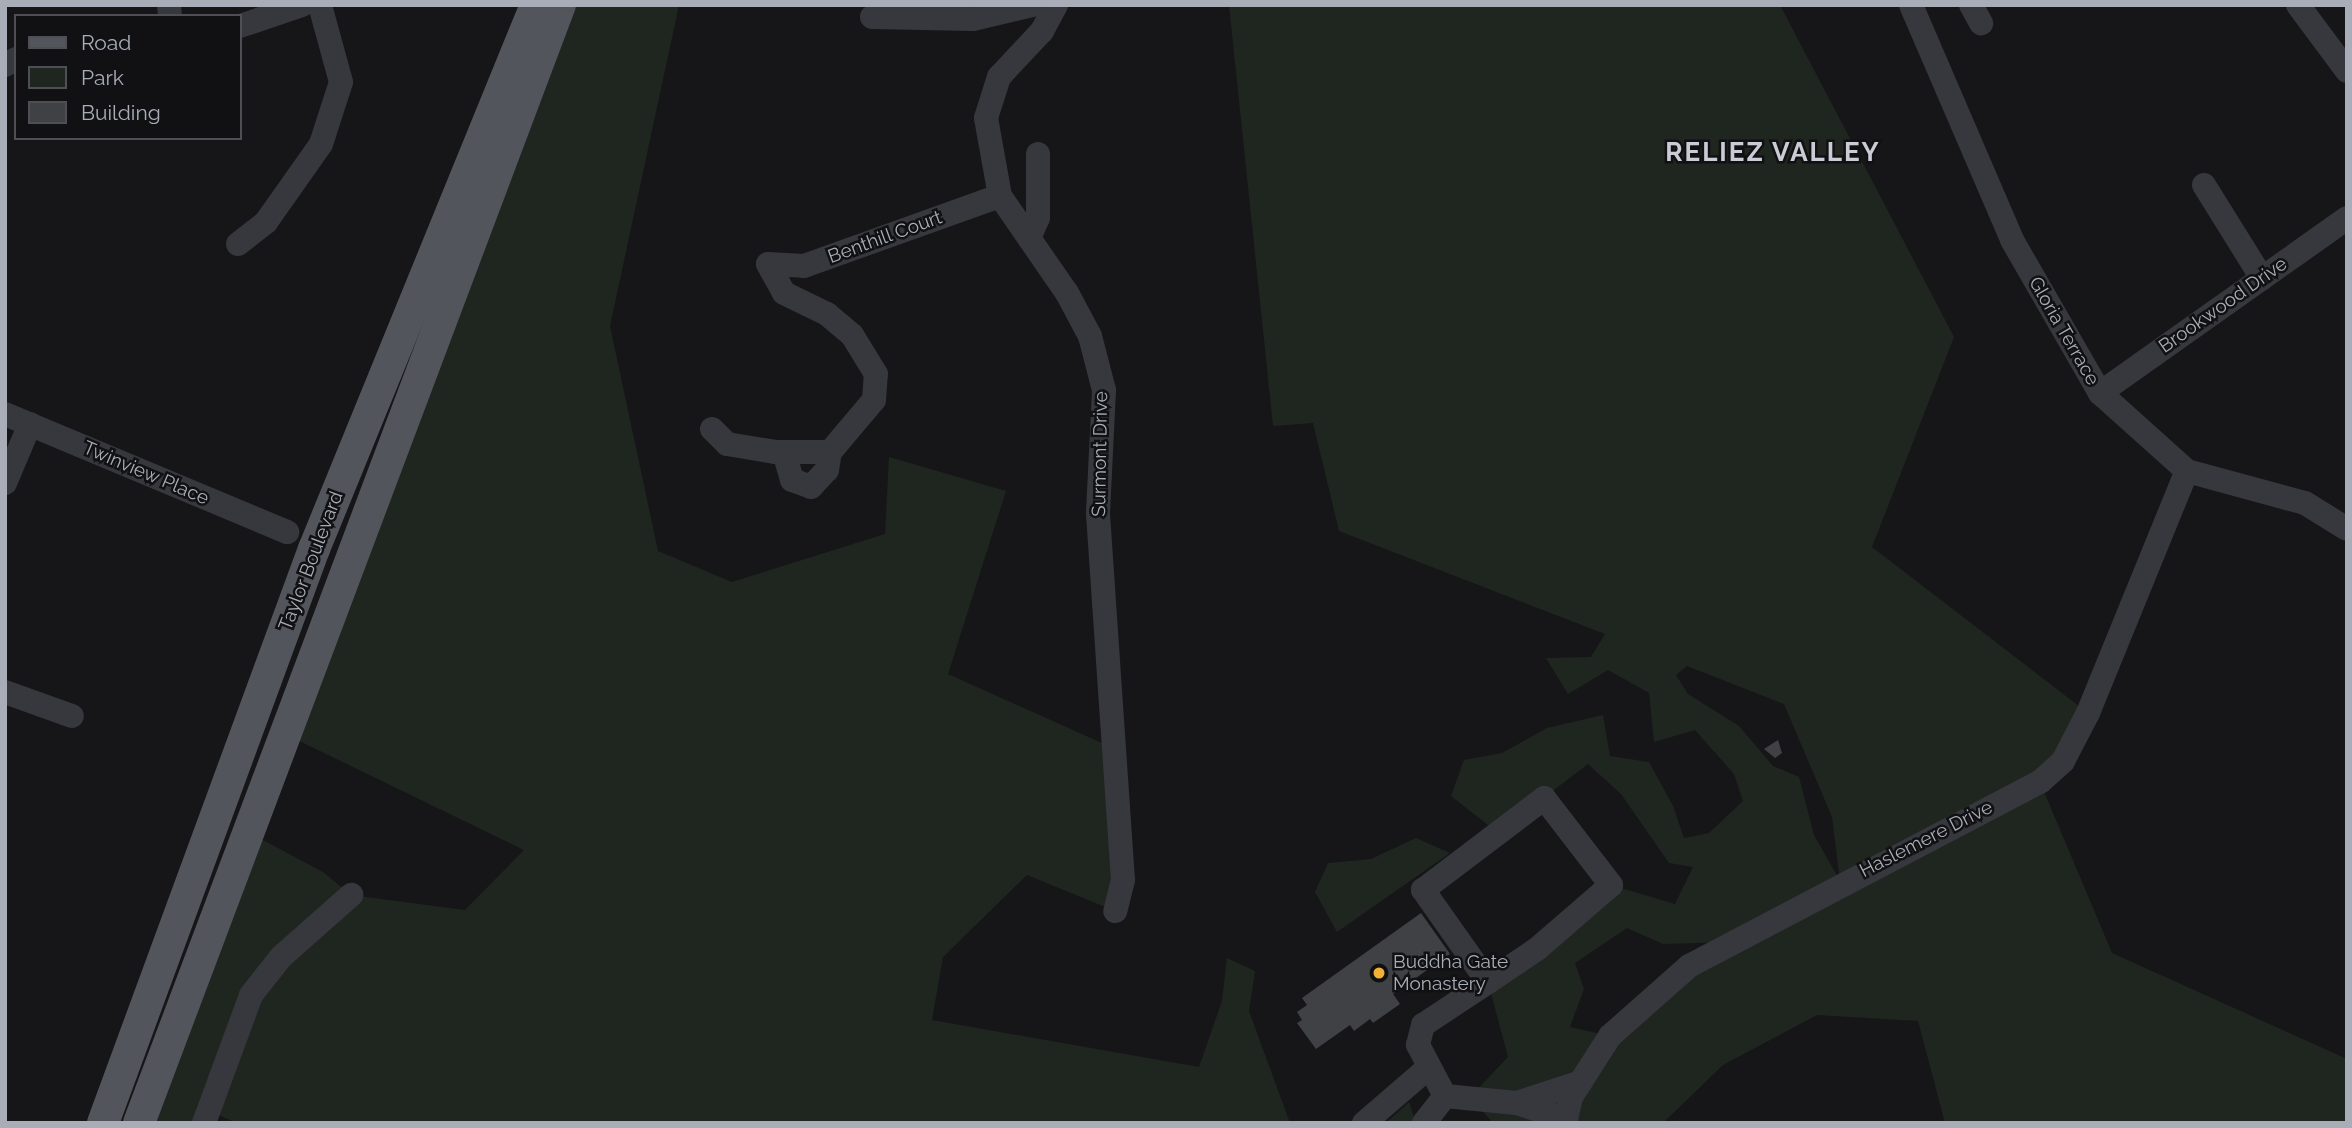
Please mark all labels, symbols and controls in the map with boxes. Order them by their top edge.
legend [14,14,242,140]
text: Road [81,30,131,55]
text: Park [81,65,124,90]
text: Building [81,100,161,125]
district label: RELIEZ VALLEY [1666,137,1880,169]
street label: Benthill Court [825,206,945,268]
street label: Brookwood Drive [2154,252,2292,358]
street label: Gloria Terrace [2024,273,2104,389]
street label: Surmont Drive [1088,391,1112,517]
street label: Twinview Place [80,436,212,510]
street label: Taylor Boulevard [274,488,348,634]
street label: Haslemere Drive [1856,796,1996,882]
place label: Buddha Gate Monastery [1393,951,1508,995]
marker: Buddha Gate Monastery [1371,965,1387,981]

